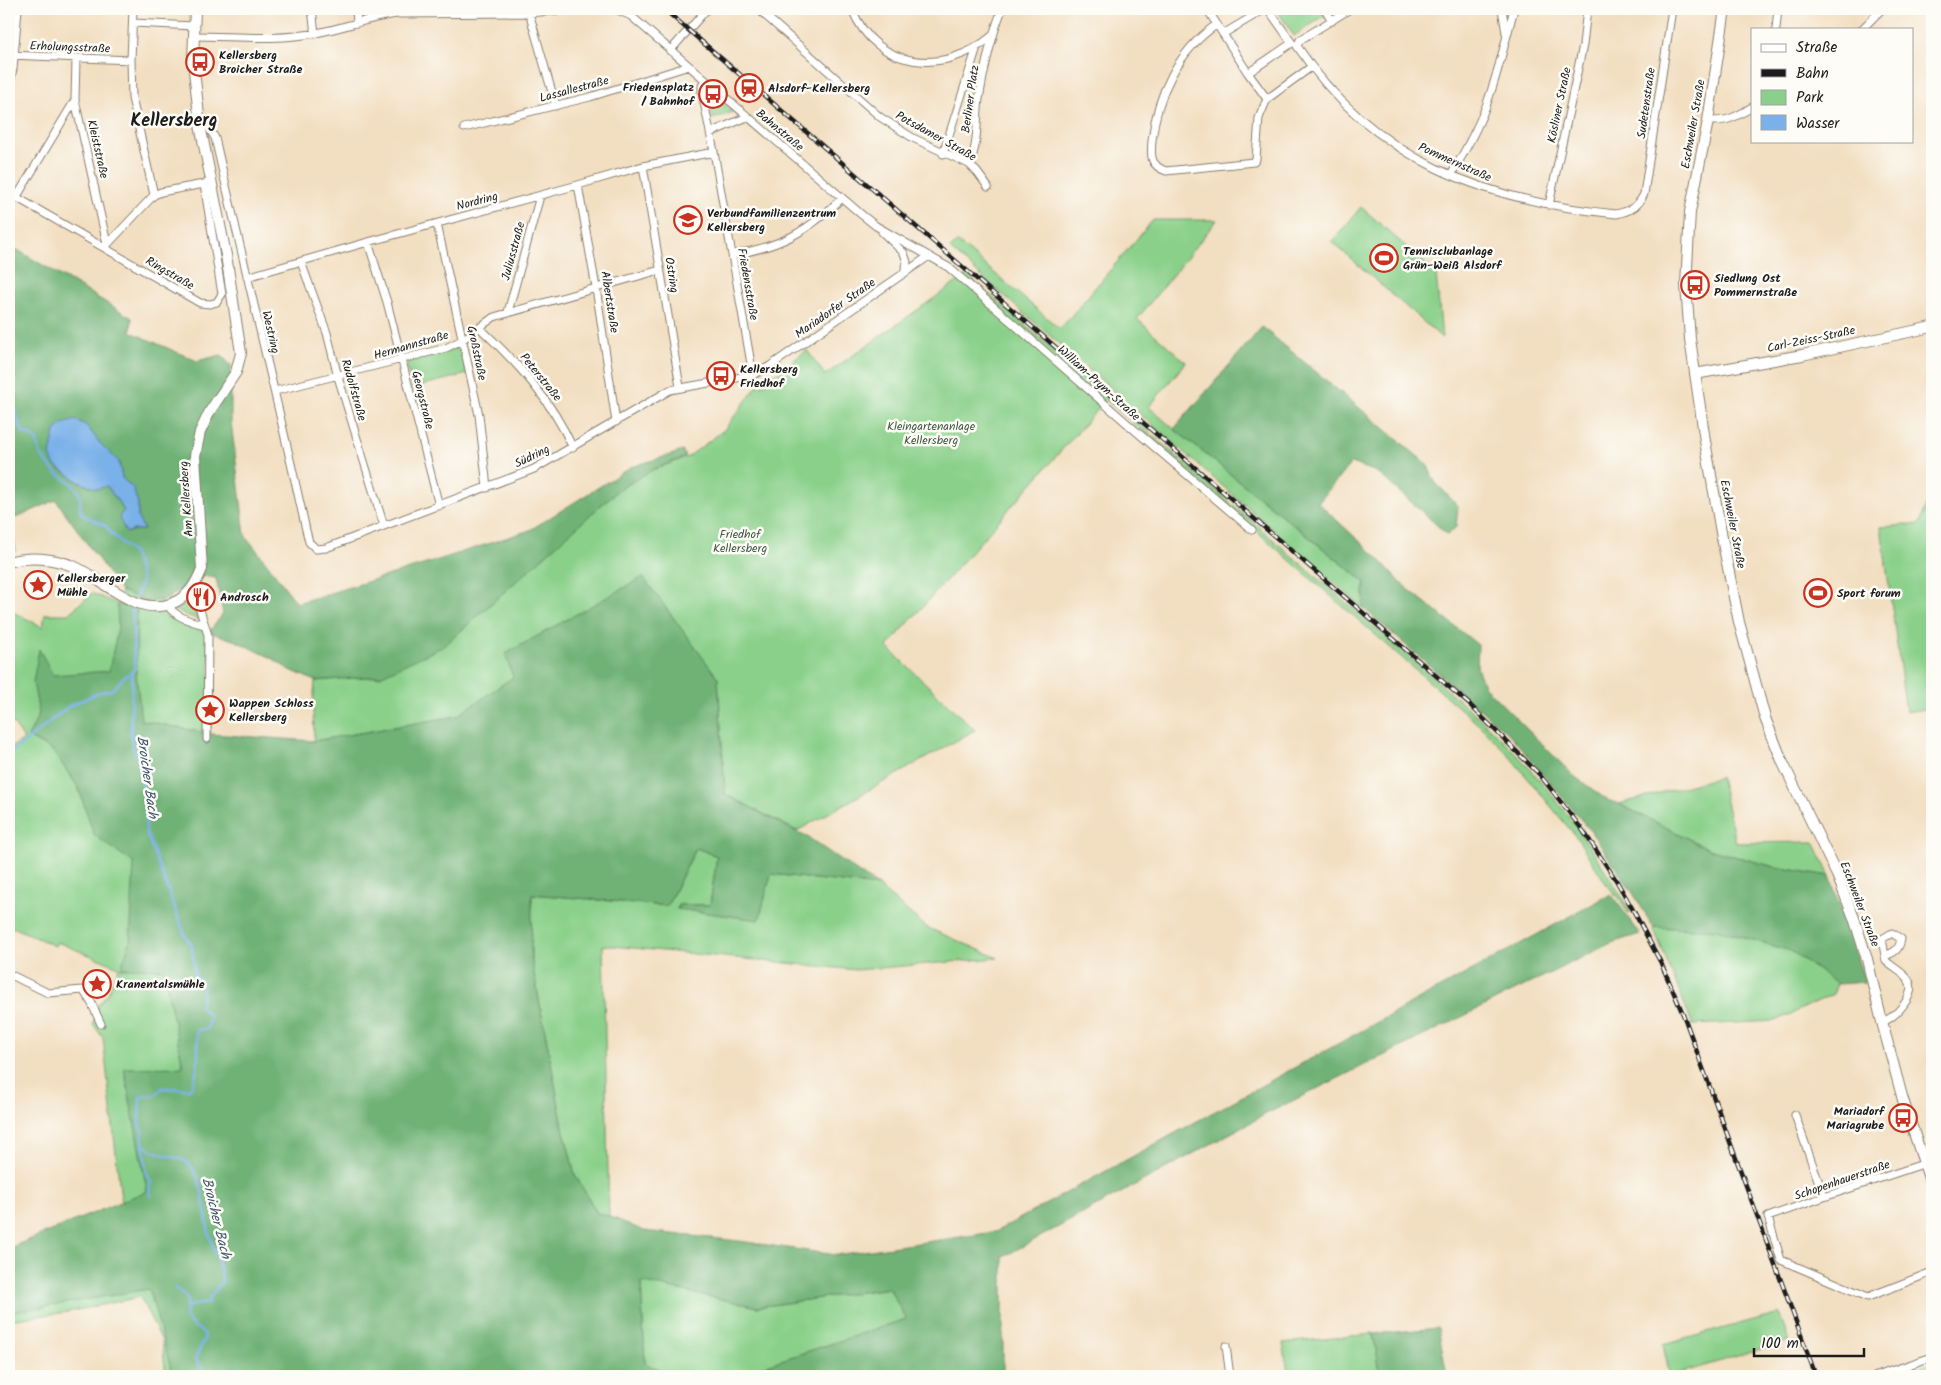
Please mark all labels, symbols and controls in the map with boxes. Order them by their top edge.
legend [1751,28,1914,142]
text: Straße [1796,36,1838,60]
street label: Erholungsstraße [29,37,111,58]
place label: Kellersberg Broicher Straße [219,46,303,79]
bus stop icon: Kellersberg Broicher Straße [185,47,215,77]
text: Bahn [1796,62,1829,86]
street label: Berliner Platz [956,64,985,134]
street label: Kösliner Straße [1542,65,1577,145]
street label: Sudetenstraße [1632,66,1661,140]
street label: Lassallestraße [537,71,611,108]
station icon: Alsdorf-Kellersberg [734,73,764,103]
street label: Eschweiler Straße [1676,77,1711,170]
place label: Friedensplatz / Bahnhof [623,78,696,111]
bus stop icon: Friedensplatz / Bahnhof [698,79,728,109]
place label: Alsdorf-Kellersberg [768,79,871,98]
text: Park [1796,86,1824,110]
street label: Bahnstraße [751,104,808,157]
street label: Potsdamer Straße [892,106,980,167]
district label: Kellersberg [130,107,218,136]
text: Wasser [1796,112,1840,136]
street label: Kleiststraße [82,118,114,181]
street label: Pommernstraße [1415,138,1495,187]
street label: Nordring [454,187,500,216]
place label: Verbundfamilienzentrum Kellersberg [707,204,836,237]
school or university icon: Verbundfamilienzentrum Kellersberg [673,205,703,235]
street label: Juliusstraße [497,219,531,282]
place label: Tennisclubanlage Grün-Weiß Alsdorf [1403,242,1503,275]
sports icon: Tennisclubanlage Grün-Weiß Alsdorf [1369,243,1399,273]
street label: Friedensstraße [732,246,763,322]
street label: Ringstraße [142,252,198,295]
street label: Ostring [659,256,684,295]
place label: Siedlung Ost Pommernstraße [1714,269,1797,302]
street label: Albertstraße [595,270,624,335]
bus stop icon: Siedlung Ost Pommernstraße [1680,270,1710,300]
street label: Mariadorfer Straße [791,273,880,343]
street label: Westring [256,309,285,356]
street label: Carl-Zeiss-Straße [1765,321,1858,358]
street label: Großstraße [461,324,492,383]
street label: Hermannstraße [371,326,451,365]
street label: William-Prym-Straße [1053,341,1145,426]
street label: Peterstraße [515,349,567,406]
street label: Rudolfstraße [336,357,372,424]
place label: Kellersberg Friedhof [740,360,798,393]
bus stop icon: Kellersberg Friedhof [706,361,736,391]
street label: Georgstraße [406,369,439,432]
park label: Kleingartenanlage Kellersberg [887,417,976,450]
street label: Südring [511,440,553,473]
street label: Am Kellersberg [174,460,199,537]
street label: Eschweiler Straße [1715,478,1751,571]
park label: Friedhof Kellersberg [713,525,767,558]
place label: Kellersberger Mühle [57,569,126,602]
place icon: Kellersberger Mühle [23,570,53,600]
sports icon: Sport forum [1803,578,1833,608]
restaurant icon: Androsch [186,582,216,612]
place label: Sport forum [1837,584,1901,603]
place label: Androsch [220,588,269,607]
place label: Wappen Schloss Kellersberg [229,694,314,727]
place icon: Wappen Schloss Kellersberg [195,695,225,725]
water label: Broicher Bach [130,735,164,821]
street label: Eschweiler Straße [1834,859,1885,950]
place icon: Kranentalsmühle [82,969,112,999]
place label: Kranentalsmühle [116,975,205,994]
place label: Mariadorf Mariagrube [1827,1102,1886,1135]
bus stop icon: Mariadorf Mariagrube [1888,1103,1918,1133]
street label: Schopenhauerstraße [1792,1155,1893,1206]
water label: Broicher Bach [195,1175,237,1262]
scale bar [1754,1325,1864,1357]
text: 100 m [1761,1332,1799,1356]

